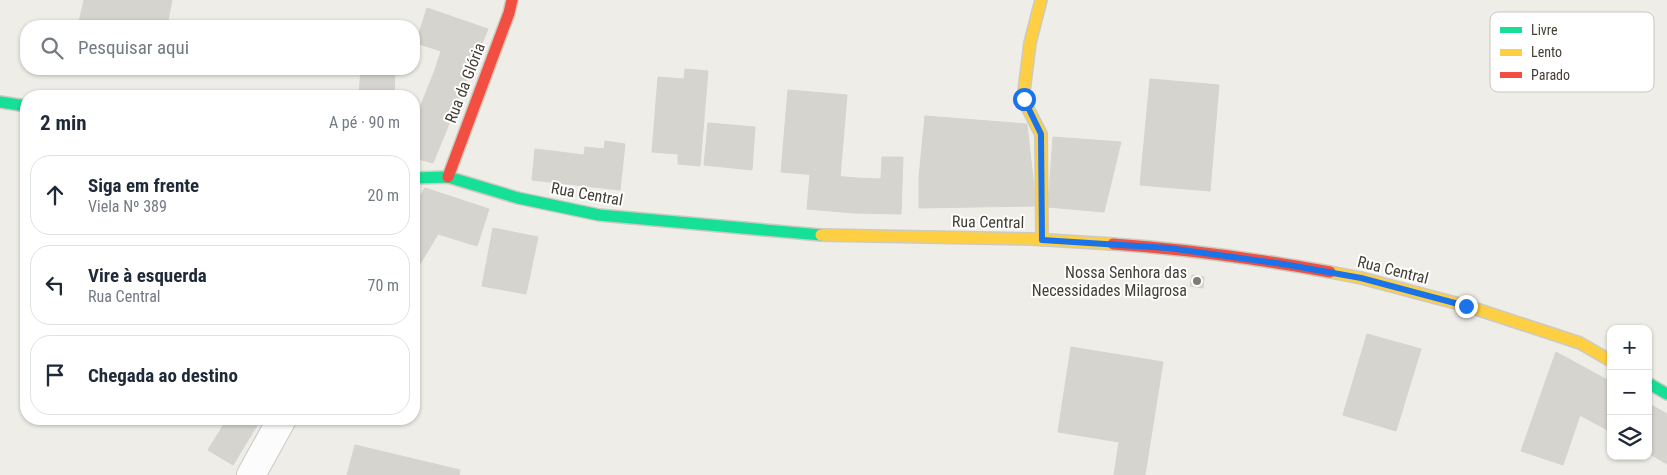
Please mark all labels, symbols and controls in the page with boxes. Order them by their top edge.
legend [1490,12,1654,92]
search box [20,20,420,75]
text: Livre [1531,22,1558,38]
icon: search [38,34,66,62]
text: Pesquisar aqui [78,36,189,59]
street label: Rua da Glória [441,40,489,126]
text: Lento [1531,44,1562,60]
text: Parado [1531,67,1570,83]
route start [1013,88,1036,111]
text: 2 min [40,111,87,135]
text: A pé · 90 m [329,113,400,132]
text: Siga em frente [88,174,199,197]
street label: Rua Central [550,178,624,210]
icon: ahead [41,181,69,209]
text: 20 m [367,186,399,205]
text: Viela Nº 389 [88,197,167,216]
street label: Rua Central [952,212,1024,232]
street label: Rua Central [1356,252,1430,288]
place label: Nossa Senhora das Necessidades Milagrosa [1032,263,1187,300]
text: Vire à esquerda [88,264,207,287]
icon: left [41,271,69,299]
marker: Nossa Senhora das Necessidades Milagrosa [1191,275,1203,287]
text: 70 m [367,276,399,295]
text: Rua Central [88,287,161,306]
route end [1455,295,1478,318]
map controls [1607,325,1652,460]
button: + [1607,325,1652,370]
icon: arrive [41,361,69,389]
text: Chegada ao destino [88,364,238,387]
button: − [1607,370,1652,415]
button: layers [1607,415,1652,460]

